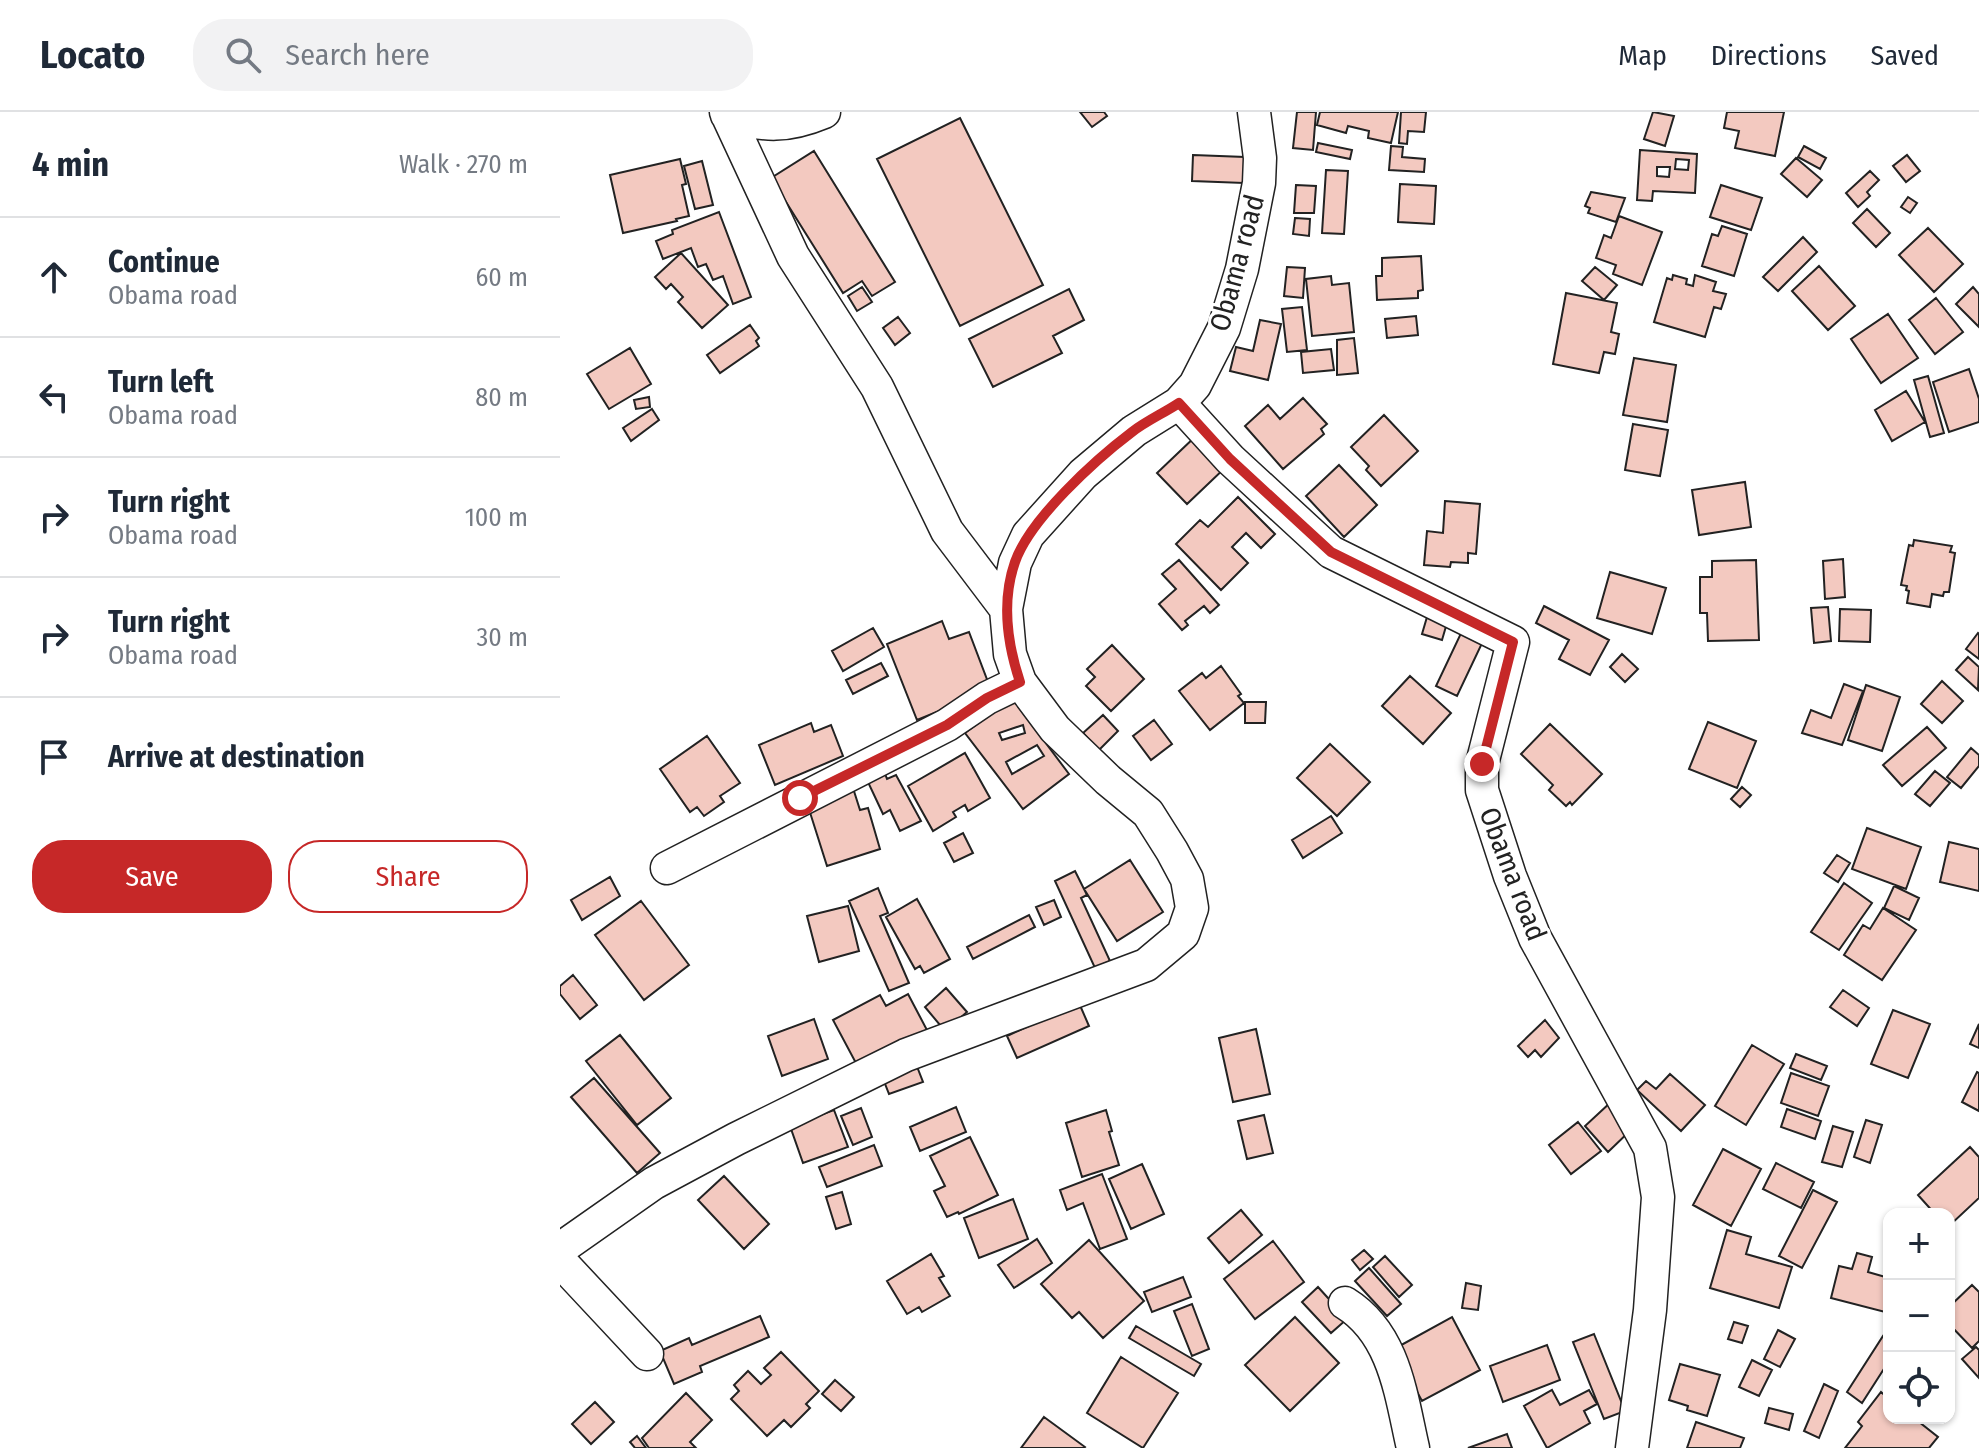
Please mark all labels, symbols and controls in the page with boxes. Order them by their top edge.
search box [193,19,753,91]
text: Locato [40,32,145,78]
icon: search [221,33,265,77]
text: Search here [285,37,430,73]
text: Map [1618,39,1667,72]
text: Directions [1711,39,1827,72]
text: Saved [1871,39,1939,72]
text: 4 min [32,144,109,185]
text: Walk · 270 m [399,149,528,180]
street label: Obama road [1203,191,1271,335]
text: Continue [108,244,220,280]
icon: ahead [32,255,76,299]
text: 60 m [475,262,528,293]
text: Obama road [108,280,238,311]
text: Turn left [108,364,214,400]
icon: left [32,375,76,419]
text: 80 m [475,382,528,413]
text: Obama road [108,400,238,431]
text: Turn right [108,484,230,520]
icon: right [32,495,76,539]
text: 100 m [465,502,528,533]
text: Obama road [108,520,238,551]
text: Turn right [108,604,230,640]
icon: right [32,615,76,659]
text: 30 m [477,622,528,653]
text: Obama road [108,640,238,671]
icon: arrive [32,735,76,779]
text: Arrive at destination [108,739,365,775]
route end [1464,746,1500,782]
route start [782,780,818,816]
street label: Obama road [1473,803,1553,945]
button: Save [32,840,272,913]
button: Share [288,840,528,913]
map controls [1883,1208,1955,1424]
button: + [1883,1208,1955,1280]
button: − [1883,1280,1955,1352]
button: locate [1883,1352,1955,1424]

